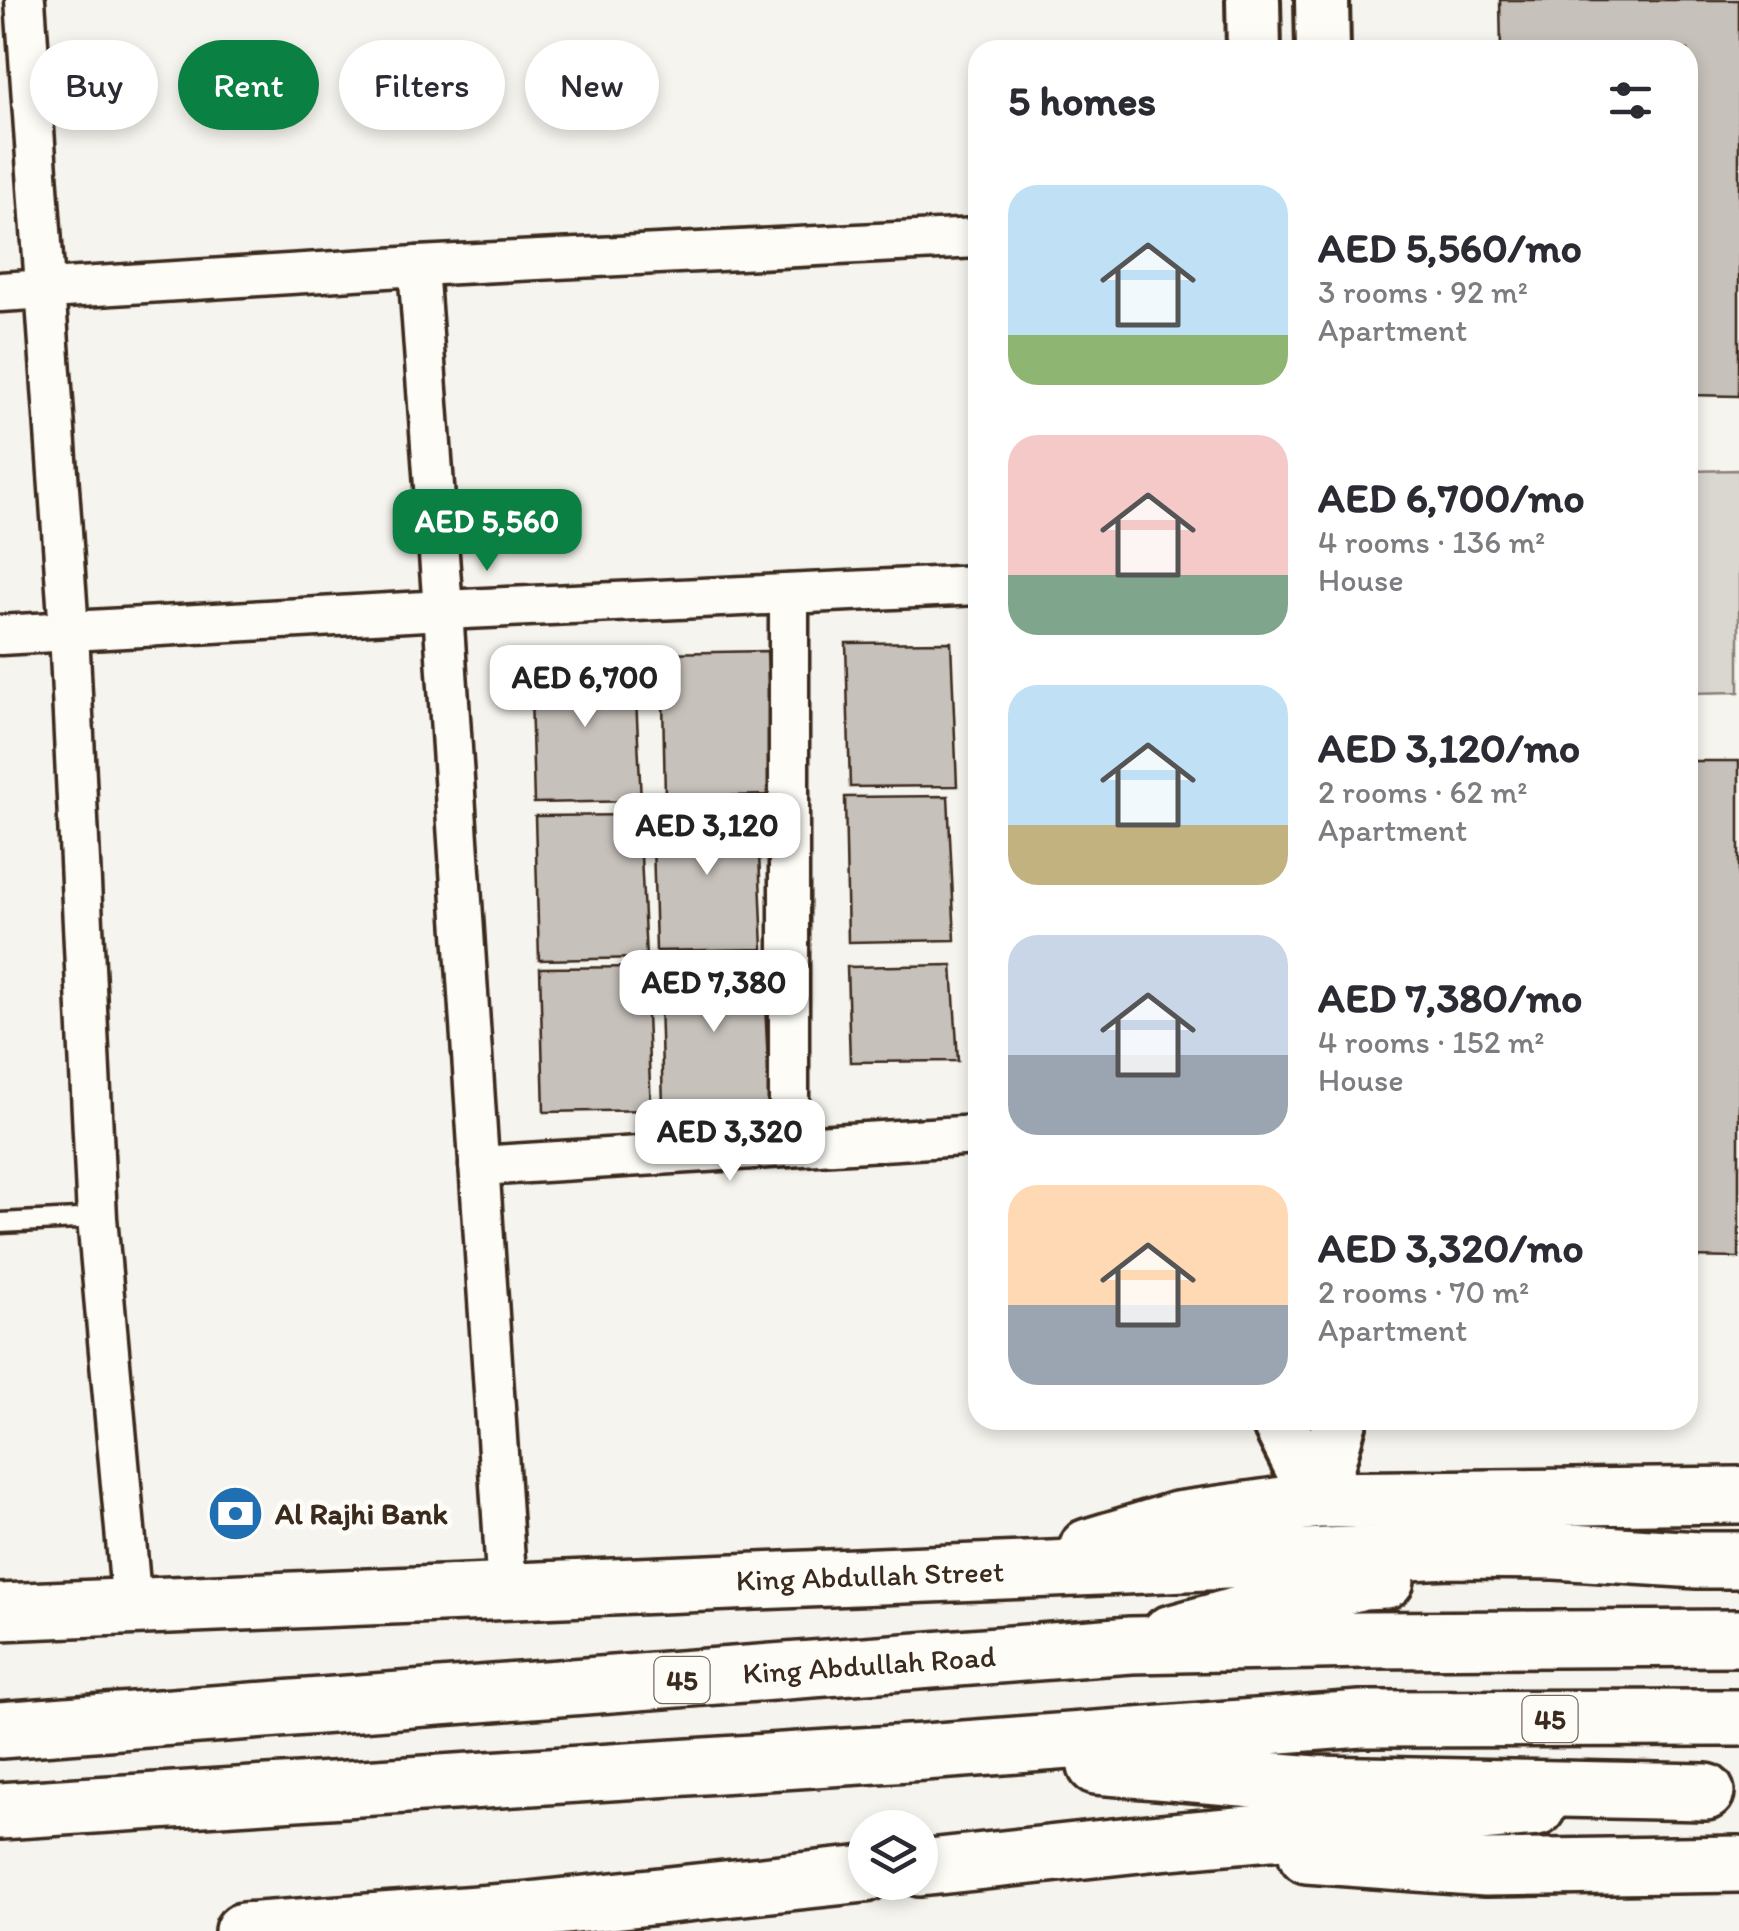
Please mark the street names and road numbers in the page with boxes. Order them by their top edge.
street label: King Abdullah Street [735,1552,1005,1599]
street label: King Abdullah Road [741,1637,997,1692]
road number: 45 [654,1657,710,1703]
road number: 45 [1522,1696,1578,1742]

